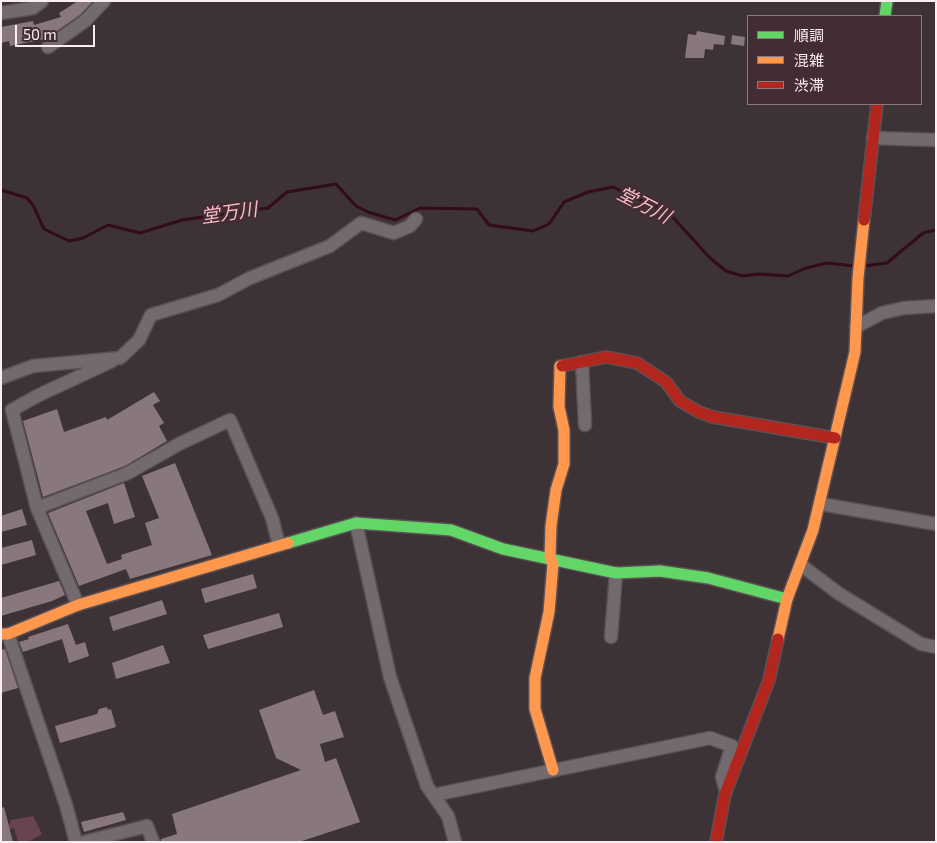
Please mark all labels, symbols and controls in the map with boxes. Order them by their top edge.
scale bar [18,15,98,47]
legend [747,15,922,105]
text: 50 m [23,25,57,43]
text: 順調 [794,26,824,44]
text: 混雑 [794,51,824,69]
text: 渋滞 [794,76,824,94]
water label: 堂万川 [613,182,675,228]
water label: 堂万川 [199,198,259,228]

